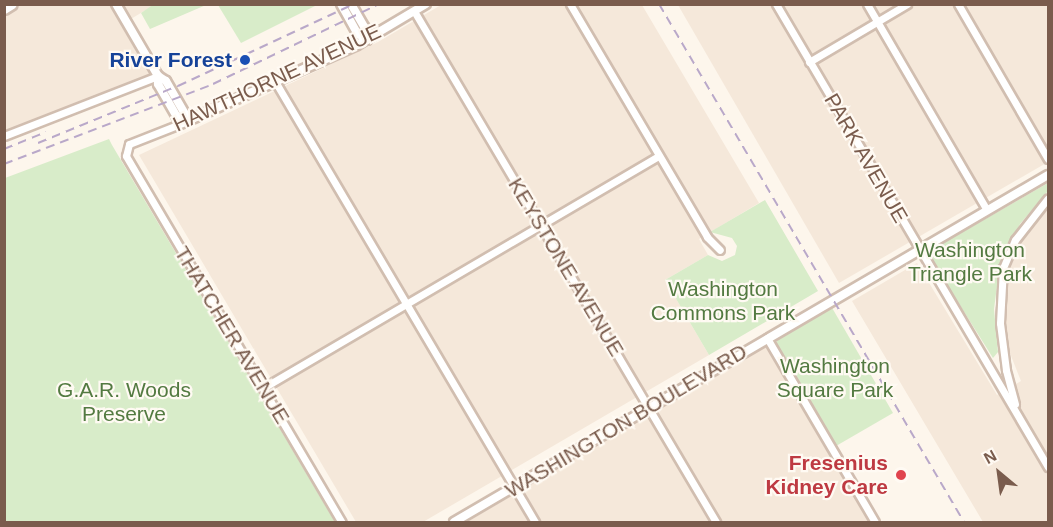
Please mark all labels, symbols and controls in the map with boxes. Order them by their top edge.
street label: HAWTHORNE AVENUE [169,19,385,137]
place label: River Forest [109,47,232,73]
marker: River Forest [236,51,254,69]
street label: PARK AVENUE [819,88,913,228]
street label: KEYSTONE AVENUE [503,173,629,361]
park label: Washington Triangle Park [908,237,1032,287]
street label: THATCHER AVENUE [169,241,295,429]
park label: Washington Commons Park [651,276,795,326]
street label: WASHINGTON BOULEVARD [501,339,751,503]
park label: Washington Square Park [777,353,893,403]
park label: G.A.R. Woods Preserve [57,377,191,427]
north arrow [969,443,1029,503]
text: N [981,447,999,467]
place label: Fresenius Kidney Care [765,450,888,500]
marker: Fresenius Kidney Care [892,466,910,484]

